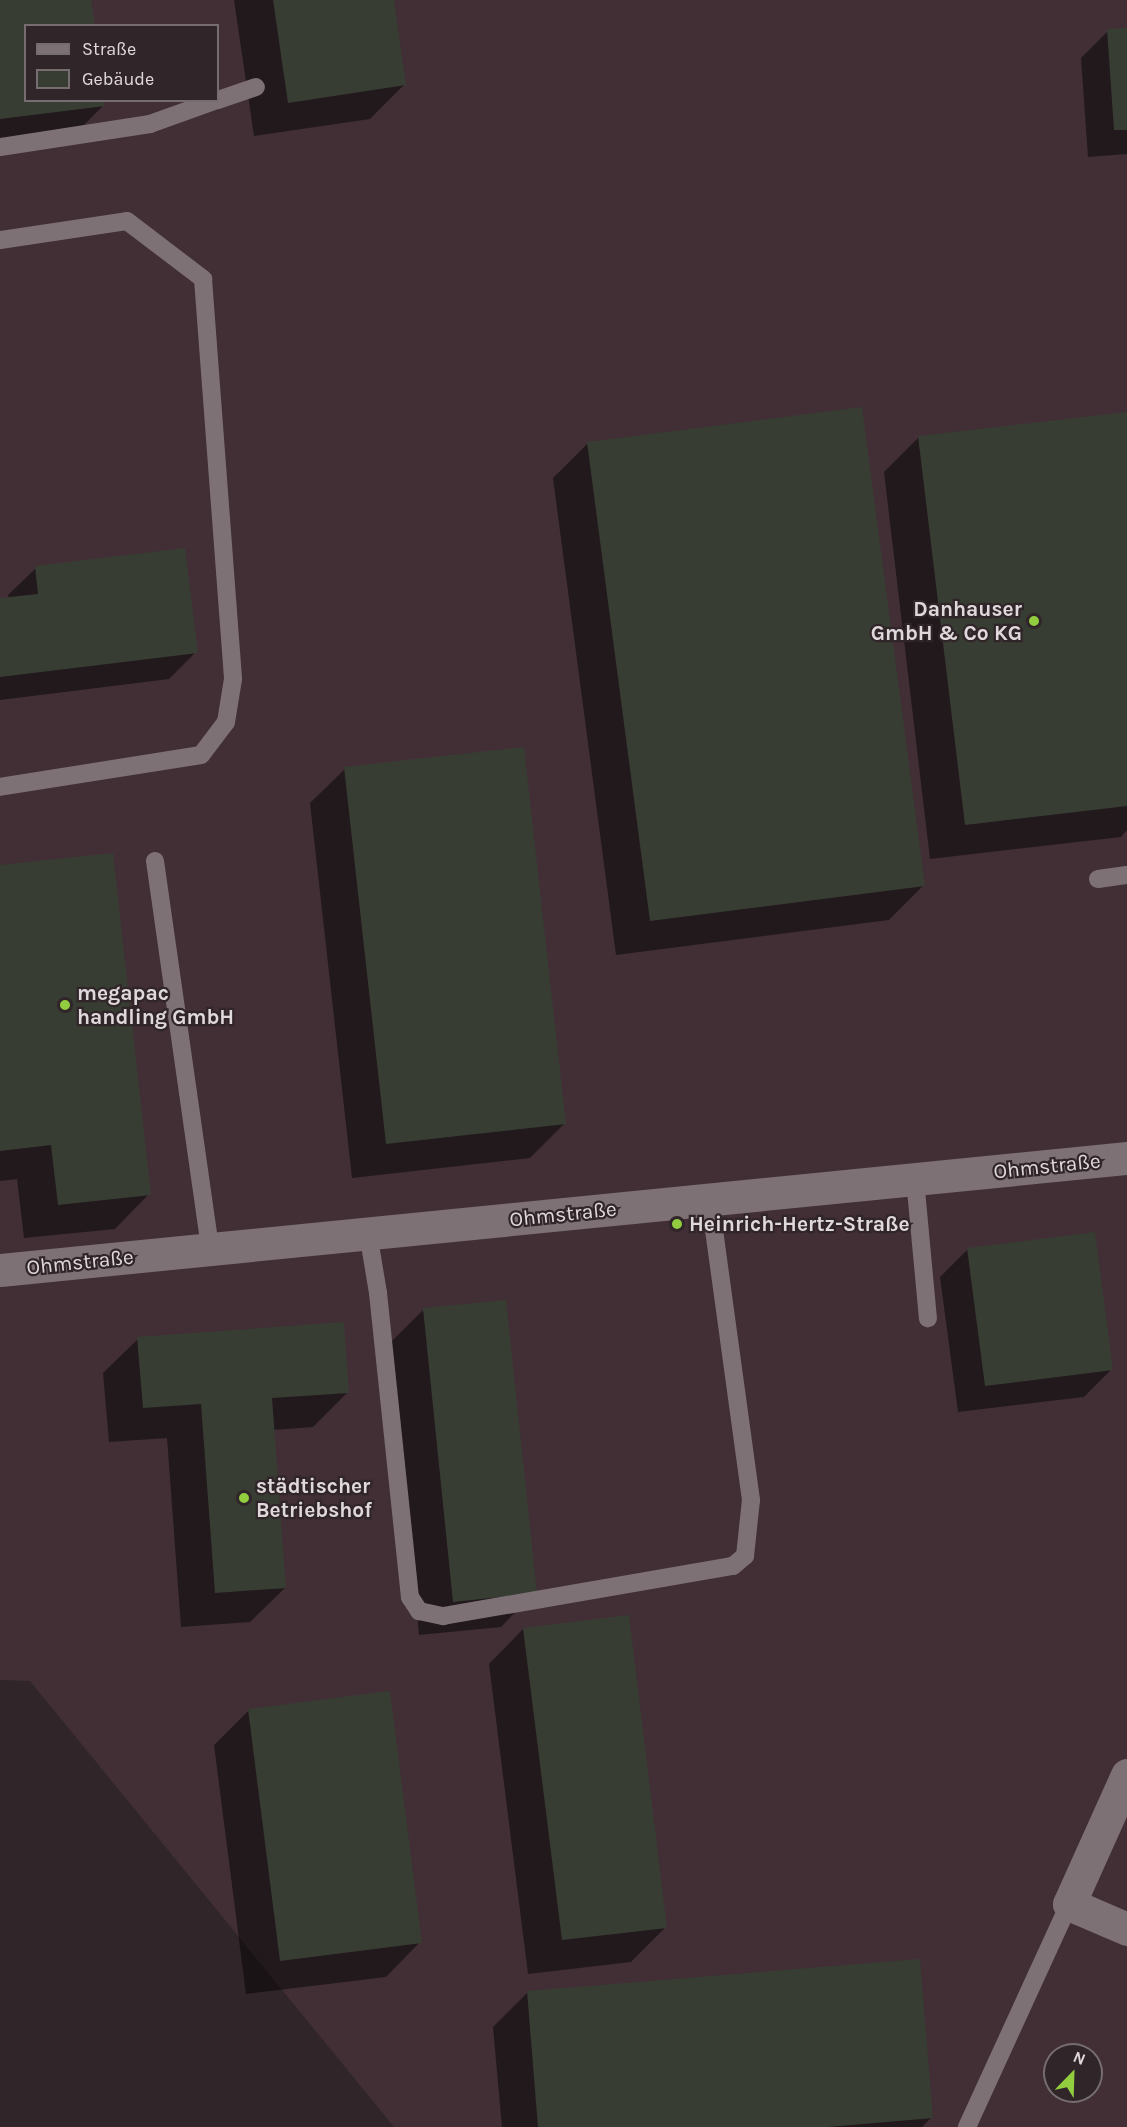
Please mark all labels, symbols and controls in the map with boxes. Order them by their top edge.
legend [24,24,219,102]
text: Straße [82,38,136,60]
text: Gebäude [82,68,154,90]
place label: Danhauser GmbH & Co KG [871,596,1022,646]
marker: Danhauser GmbH & Co KG [1027,614,1041,628]
place label: megapac handling GmbH [77,980,234,1030]
marker: megapac handling GmbH [58,998,72,1012]
street label: Ohmstraße [992,1148,1102,1184]
street label: Ohmstraße [508,1196,618,1232]
place label: Heinrich-Hertz-Straße [689,1211,910,1237]
marker: Heinrich-Hertz-Straße [670,1217,684,1231]
street label: Ohmstraße [25,1244,135,1280]
place label: städtischer Betriebshof [256,1473,372,1523]
marker: städtischer Betriebshof [237,1491,251,1505]
north arrow [1043,2043,1103,2103]
text: N [1070,2047,1088,2069]

